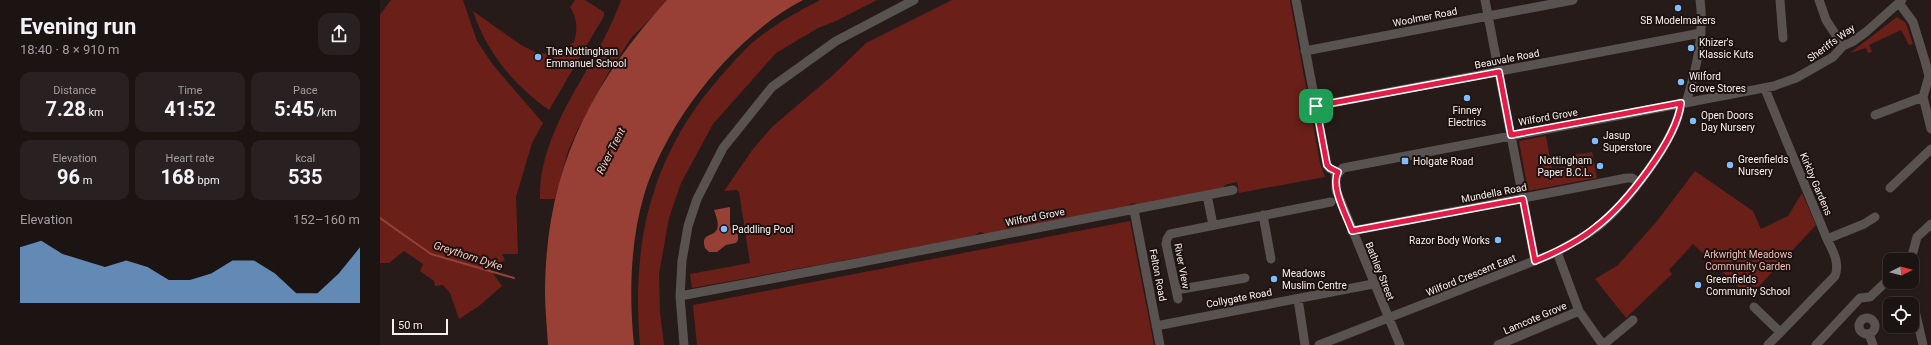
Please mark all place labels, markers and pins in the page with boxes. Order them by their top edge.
marker: SB Modelmakers [1673,3,1683,13]
place label: SB Modelmakers [1640,15,1716,26]
place label: Khizer's Klassic Kuts [1699,37,1754,60]
marker: Khizer's Klassic Kuts [1686,43,1696,53]
place label: The Nottingham Emmanuel School [546,46,626,69]
marker: The Nottingham Emmanuel School [533,52,543,62]
place label: Wilford Grove Stores [1689,71,1746,94]
marker: Wilford Grove Stores [1676,77,1686,87]
pin [1299,89,1333,123]
marker: Finney Electrics [1462,93,1472,103]
place label: Finney Electrics [1448,105,1486,128]
place label: Open Doors Day Nursery [1701,110,1755,133]
marker: Open Doors Day Nursery [1688,116,1698,126]
place label: Jasup Superstore [1603,130,1651,153]
marker: Jasup Superstore [1590,136,1600,146]
place label: Greenfields Nursery [1738,154,1788,177]
place label: Nottingham Paper B.C.L. [1537,155,1592,178]
marker: Holgate Road [1400,156,1410,166]
place label: Holgate Road [1413,156,1473,167]
marker: Greenfields Nursery [1725,160,1735,170]
marker: Nottingham Paper B.C.L. [1595,161,1605,171]
marker: Paddling Pool [719,224,729,234]
place label: Paddling Pool [732,224,794,235]
place label: Razor Body Works [1409,235,1490,246]
marker: Razor Body Works [1493,235,1503,245]
place label: Meadows Muslim Centre [1282,268,1347,291]
marker: Meadows Muslim Centre [1269,274,1279,284]
place label: Greenfields Community School [1706,274,1790,297]
marker: Greenfields Community School [1693,280,1703,290]

